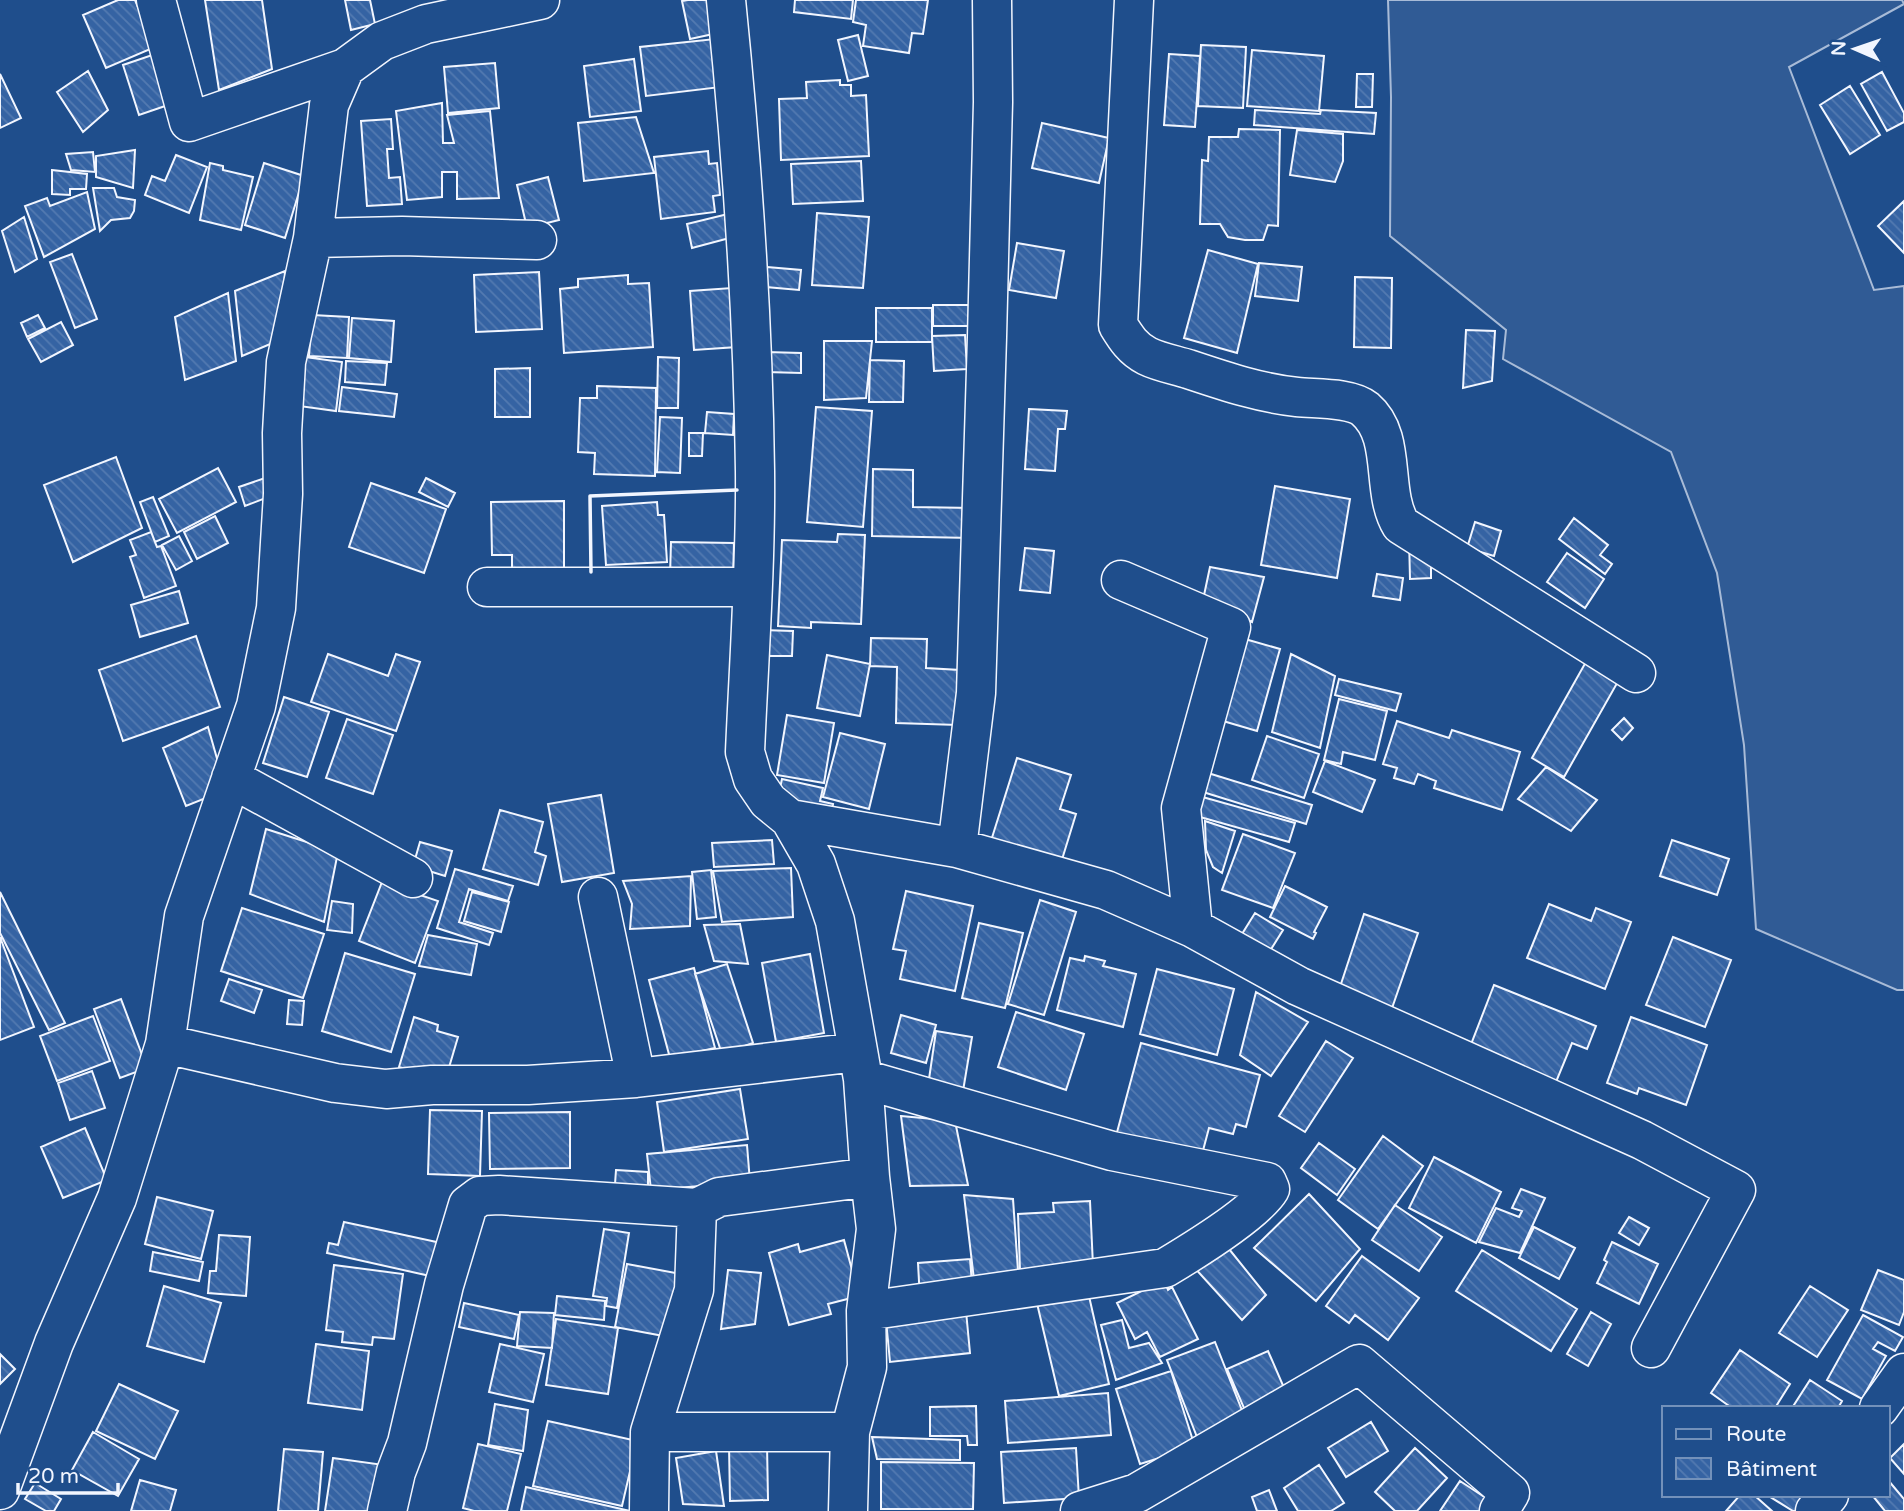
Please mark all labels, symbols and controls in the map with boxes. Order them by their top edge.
north arrow [1820,14,1890,84]
text: N [1828,40,1850,56]
legend [1662,1406,1890,1497]
text: Route [1726,1422,1786,1447]
scale bar [18,1452,117,1496]
text: Bâtiment [1726,1457,1817,1482]
text: 20 m [28,1464,79,1489]

